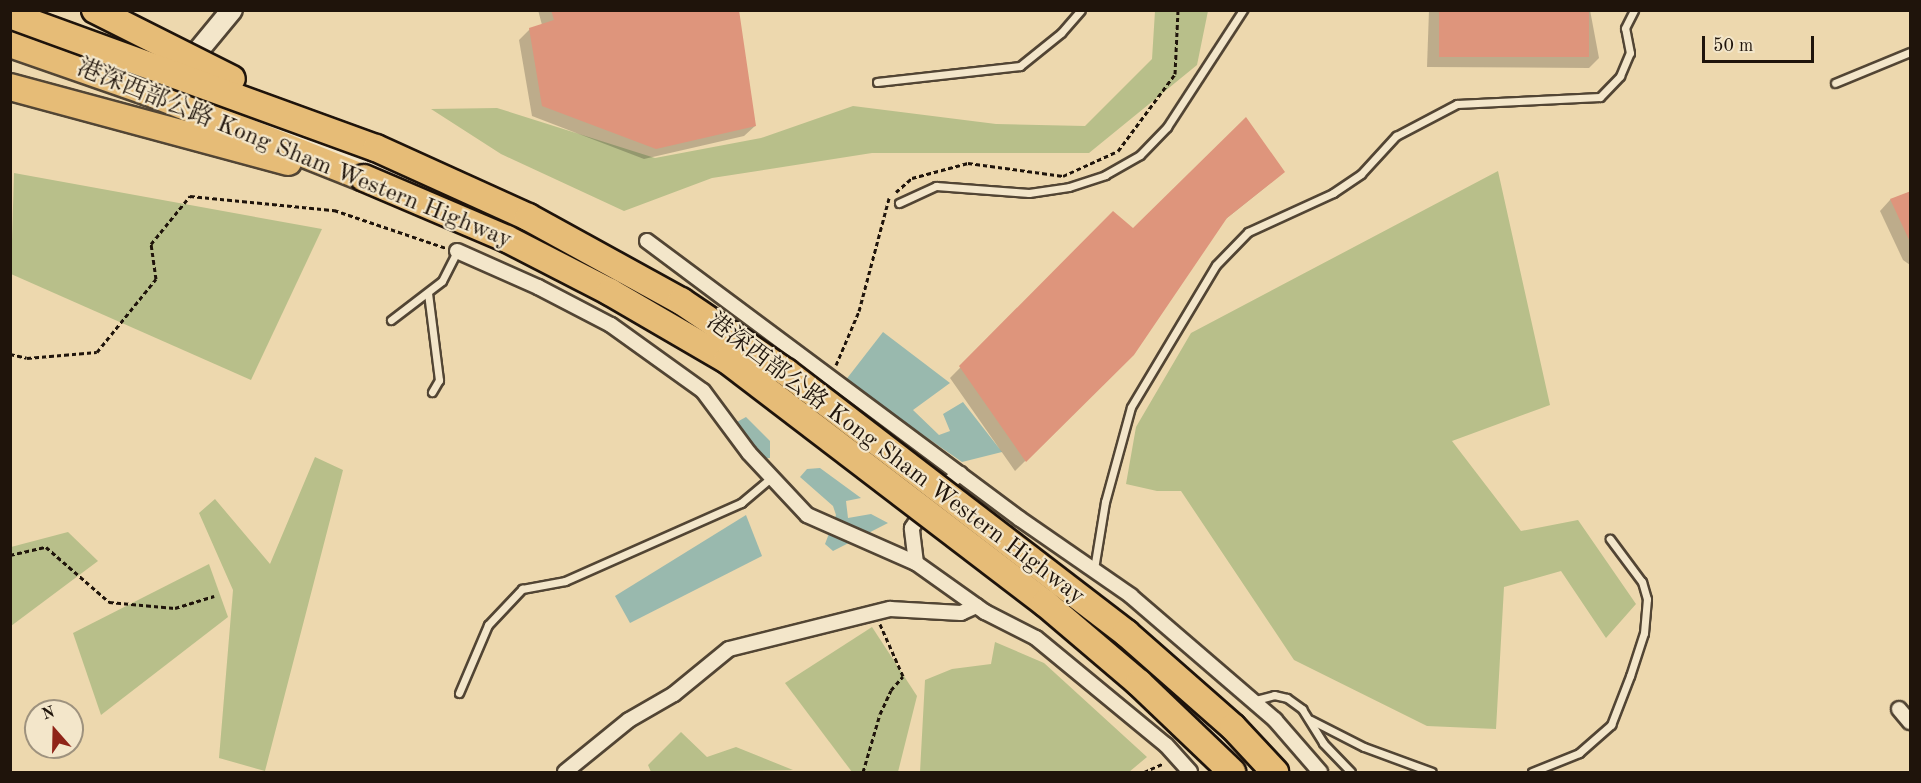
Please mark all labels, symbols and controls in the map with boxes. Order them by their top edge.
scale bar [1705,24,1818,62]
text: 50 m [1713,37,1753,55]
street label: 港深西部公路 Kong Sham Western Highway [72,54,516,256]
street label: 港深西部公路 Kong Sham Western Highway [700,308,1090,612]
north arrow [24,699,84,759]
text: N [40,704,57,724]

